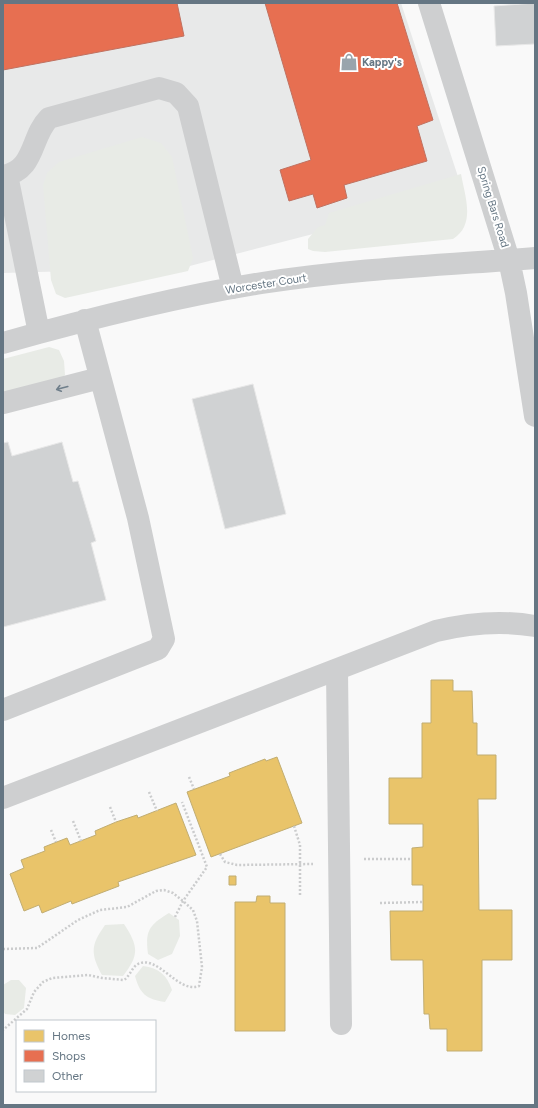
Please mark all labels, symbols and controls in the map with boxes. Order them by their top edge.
shop icon: Kappy's [339,52,359,72]
place label: Kappy's [362,56,402,69]
street label: Spring Bars Road [474,165,512,249]
street label: Worcester Court [224,271,308,297]
one-way arrow [56,385,69,392]
legend [16,1020,156,1092]
text: Homes [52,1029,91,1043]
text: Shops [52,1049,86,1063]
text: Other [52,1069,83,1083]

